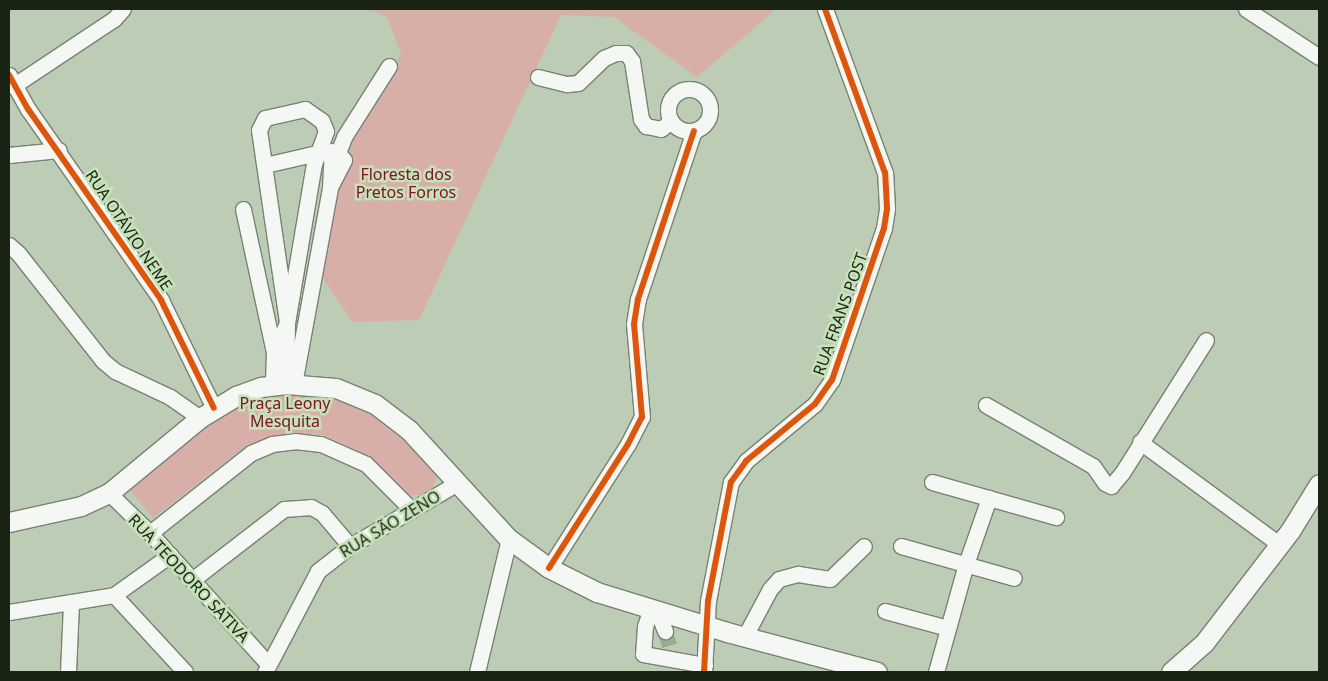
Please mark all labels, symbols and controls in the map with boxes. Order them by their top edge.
park label: Floresta dos Pretos Forros [356,164,456,202]
street label: RUA OTÁVIO NEME [82,166,176,294]
street label: RUA FRANS POST [809,250,871,378]
park label: Praça Leony Mesquita [240,393,330,431]
street label: RUA SÃO ZENO [336,486,444,562]
street label: RUA TEODORO SATIVA [125,510,253,646]

